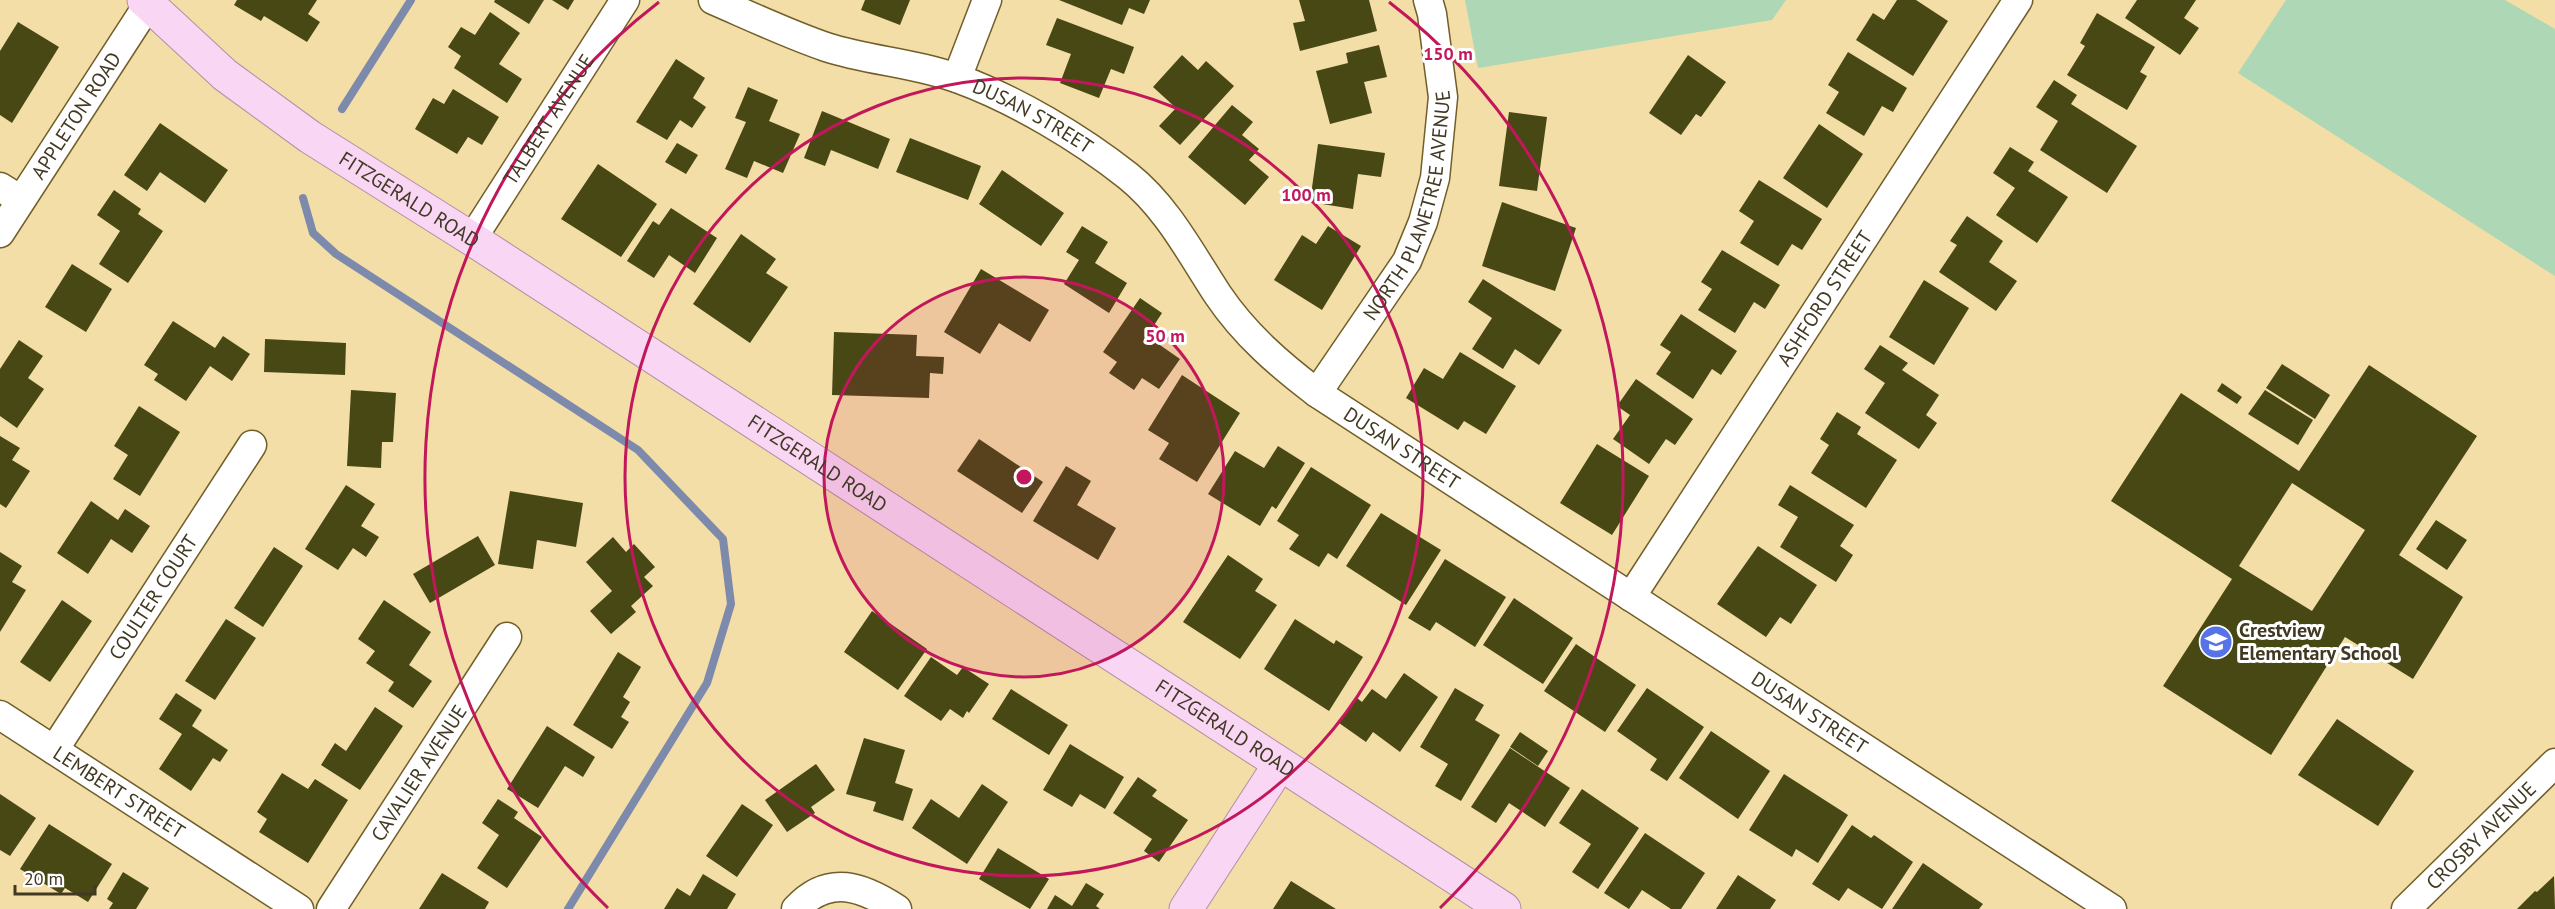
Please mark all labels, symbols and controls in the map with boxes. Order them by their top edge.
text: 150 m [1423,42,1473,65]
street label: APPLETON ROAD [25,47,127,184]
street label: TALBERT AVENUE [497,49,600,190]
street label: DUSAN STREET [969,73,1098,160]
street label: NORTH PLANETREE AVENUE [1357,89,1456,325]
street label: FITZGERALD ROAD [334,146,484,253]
text: 100 m [1281,183,1331,206]
street label: ASHFORD STREET [1771,226,1878,371]
text: 50 m [1145,324,1185,347]
street label: DUSAN STREET [1339,401,1465,495]
street label: FITZGERALD ROAD [743,409,892,518]
centre of rings [1014,467,1034,487]
street label: COULTER COURT [103,530,203,665]
place label: Crestview Elementary School [2239,617,2398,666]
school or university icon: Crestview Elementary School [2198,624,2234,660]
street label: DUSAN STREET [1746,665,1873,760]
street label: FITZGERALD ROAD [1151,673,1300,783]
street label: CAVALIER AVENUE [365,700,473,846]
street label: LEMBERT STREET [48,740,190,845]
street label: CROSBY AVENUE [2420,776,2542,895]
scale bar [15,858,94,896]
text: 20 m [24,867,63,890]

